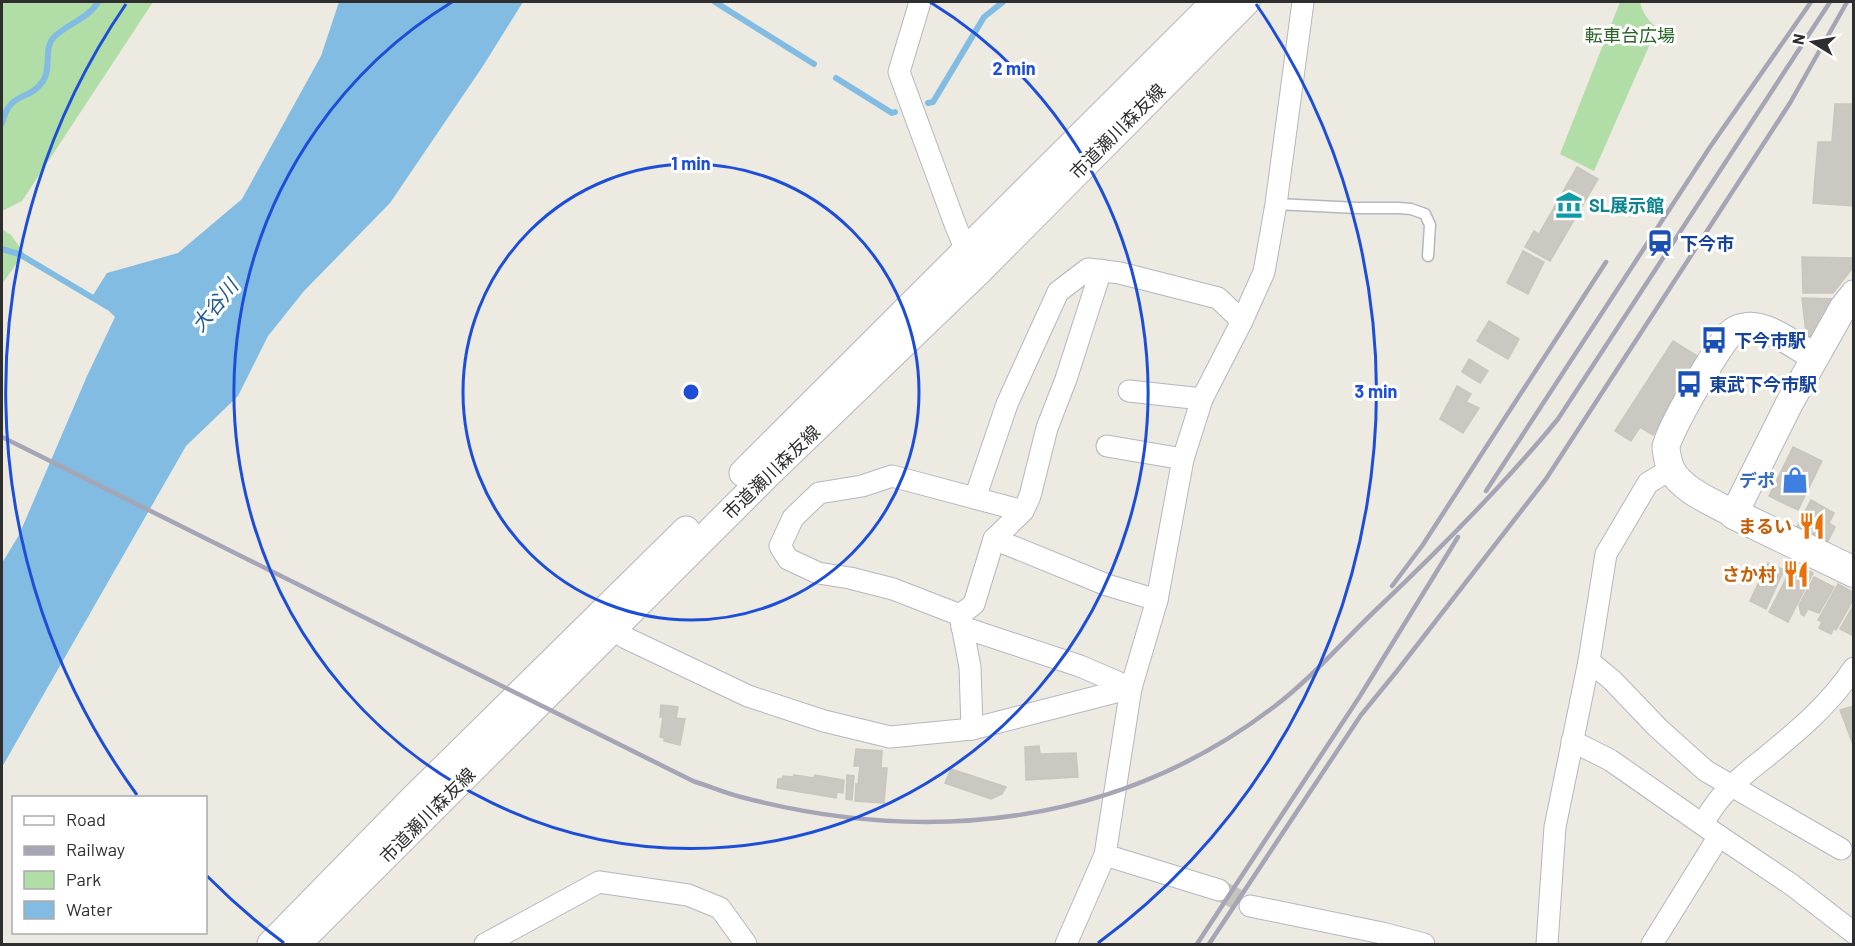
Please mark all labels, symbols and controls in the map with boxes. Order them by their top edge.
north arrow [1783,12,1843,72]
park label: 転車台広場 [1585,24,1675,46]
text: N [1787,32,1808,46]
text: 2 min [992,57,1036,79]
street label: 市道瀬川森友線 [1065,79,1169,183]
text: 1 min [671,152,711,174]
museum icon: SL展示館 [1554,190,1584,220]
place label: SL展示館 [1589,194,1664,216]
station icon: 下今市 [1645,228,1675,258]
place label: 下今市 [1680,232,1734,254]
water label: 大谷川 [186,273,243,336]
bus stop icon: 下今市駅 [1699,325,1729,355]
place label: 下今市駅 [1734,329,1806,351]
bus stop icon: 東武下今市駅 [1674,369,1704,399]
place label: 東武下今市駅 [1709,373,1817,395]
text: 3 min [1355,380,1397,402]
centre of rings [681,382,701,402]
street label: 市道瀬川森友線 [718,420,824,524]
shop icon: デポ [1780,465,1810,495]
place label: デポ [1739,469,1775,491]
restaurant icon: まるい [1797,511,1827,541]
place label: まるい [1738,515,1792,537]
restaurant icon: さか村 [1781,559,1811,589]
place label: さか村 [1722,563,1776,585]
street label: 市道瀬川森友線 [375,763,479,867]
legend [12,796,207,934]
text: Road [66,808,106,830]
text: Railway [66,838,125,860]
text: Park [66,868,101,890]
text: Water [66,898,113,920]

